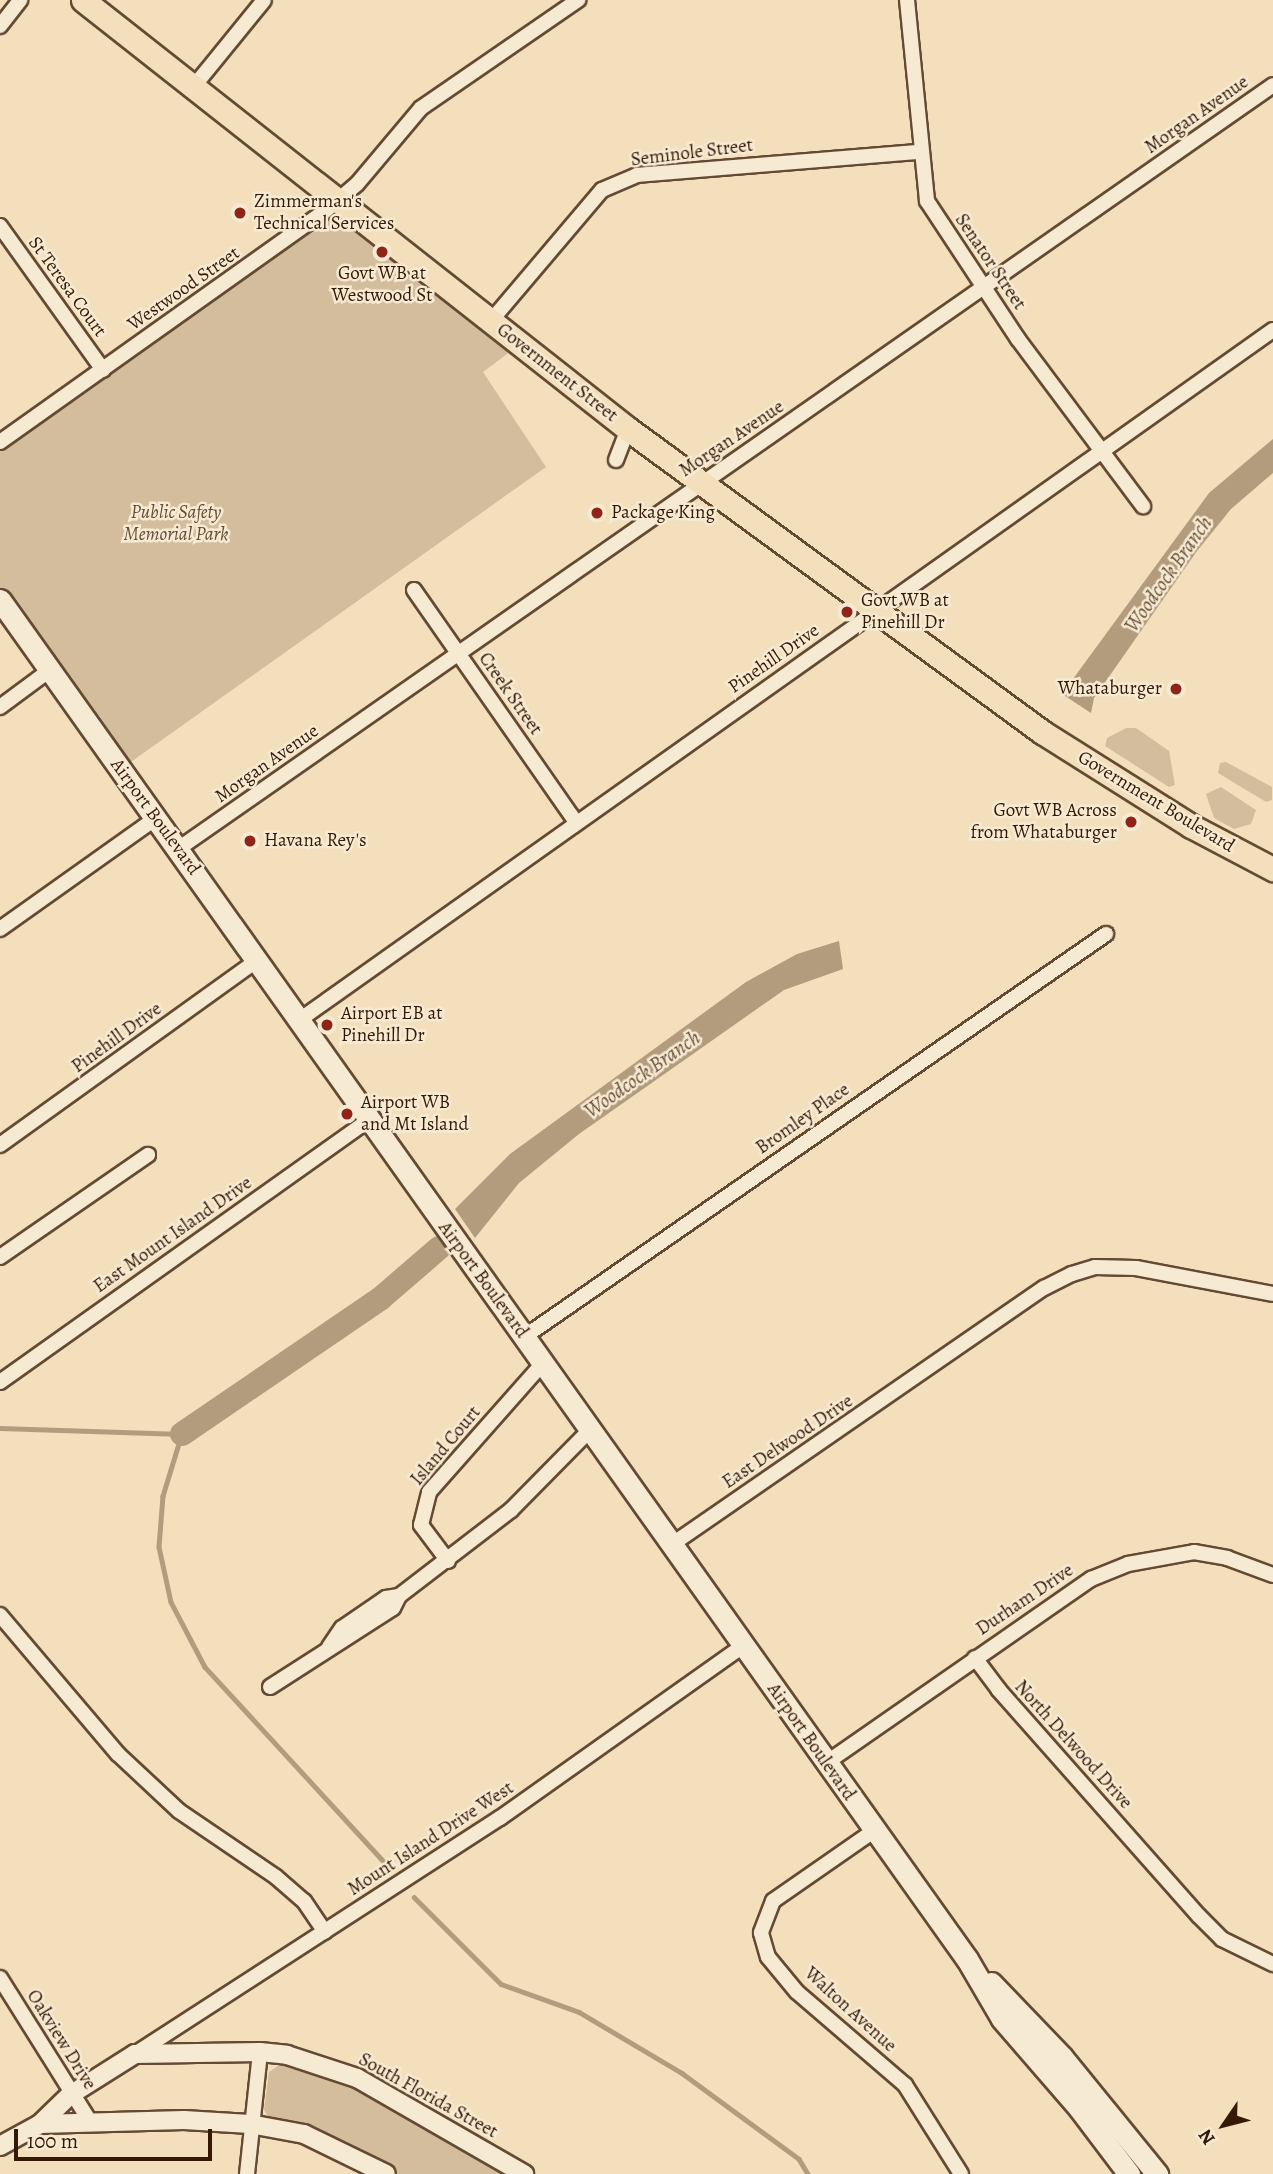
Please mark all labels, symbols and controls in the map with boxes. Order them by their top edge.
street label: Morgan Avenue [1141,71,1253,159]
street label: Seminole Street [630,134,754,172]
place label: Zimmerman's Technical Services [254,191,394,235]
marker: Zimmerman's Technical Services [232,205,248,221]
street label: Senator Street [950,210,1030,314]
street label: St Teresa Court [23,232,111,342]
street label: Westwood Street [124,242,244,336]
marker: Govt WB at Westwood St [374,244,390,260]
place label: Govt WB at Westwood St [331,263,433,307]
street label: Government Street [492,319,622,427]
street label: Morgan Avenue [675,396,789,482]
park label: Public Safety Memorial Park [124,502,228,546]
place label: Package King [611,502,715,524]
marker: Package King [589,505,605,521]
water label: Woodcock Branch [1119,511,1217,637]
place label: Govt WB at Pinehill Dr [861,590,949,634]
marker: Govt WB at Pinehill Dr [839,604,855,620]
street label: Pinehill Drive [724,619,824,699]
street label: Creek Street [473,648,547,740]
place label: Whataburger [1058,678,1162,700]
marker: Whataburger [1168,681,1184,697]
street label: Morgan Avenue [211,720,323,808]
street label: Government Boulevard [1073,746,1239,858]
street label: Airport Boulevard [105,754,205,880]
place label: Govt WB Across from Whataburger [970,800,1117,844]
marker: Govt WB Across from Whataburger [1123,814,1139,830]
place label: Havana Rey's [264,830,367,852]
marker: Havana Rey's [242,833,258,849]
street label: Pinehill Drive [68,998,166,1078]
place label: Airport EB at Pinehill Dr [341,1003,443,1047]
marker: Airport EB at Pinehill Dr [319,1017,335,1033]
water label: Woodcock Branch [579,1025,705,1123]
street label: Bromley Place [752,1078,854,1160]
place label: Airport WB and Mt Island [361,1092,469,1136]
marker: Airport WB and Mt Island [339,1106,355,1122]
street label: East Mount Island Drive [89,1172,257,1298]
street label: Airport Boulevard [433,1217,533,1343]
street label: East Delwood Drive [718,1390,858,1494]
street label: Island Court [406,1402,486,1490]
street label: Durham Drive [972,1559,1078,1641]
street label: North Delwood Drive [1009,1676,1137,1814]
street label: Airport Boulevard [762,1679,860,1805]
street label: Mount Island Drive West [344,1777,518,1901]
street label: Walton Avenue [799,1963,901,2057]
street label: Oakview Drive [21,1986,101,2094]
street label: South Florida Street [354,2048,502,2144]
north arrow [1189,2090,1259,2160]
scale bar [18,2114,215,2158]
text: N [1192,2124,1221,2150]
text: 100 m [27,2127,78,2155]

